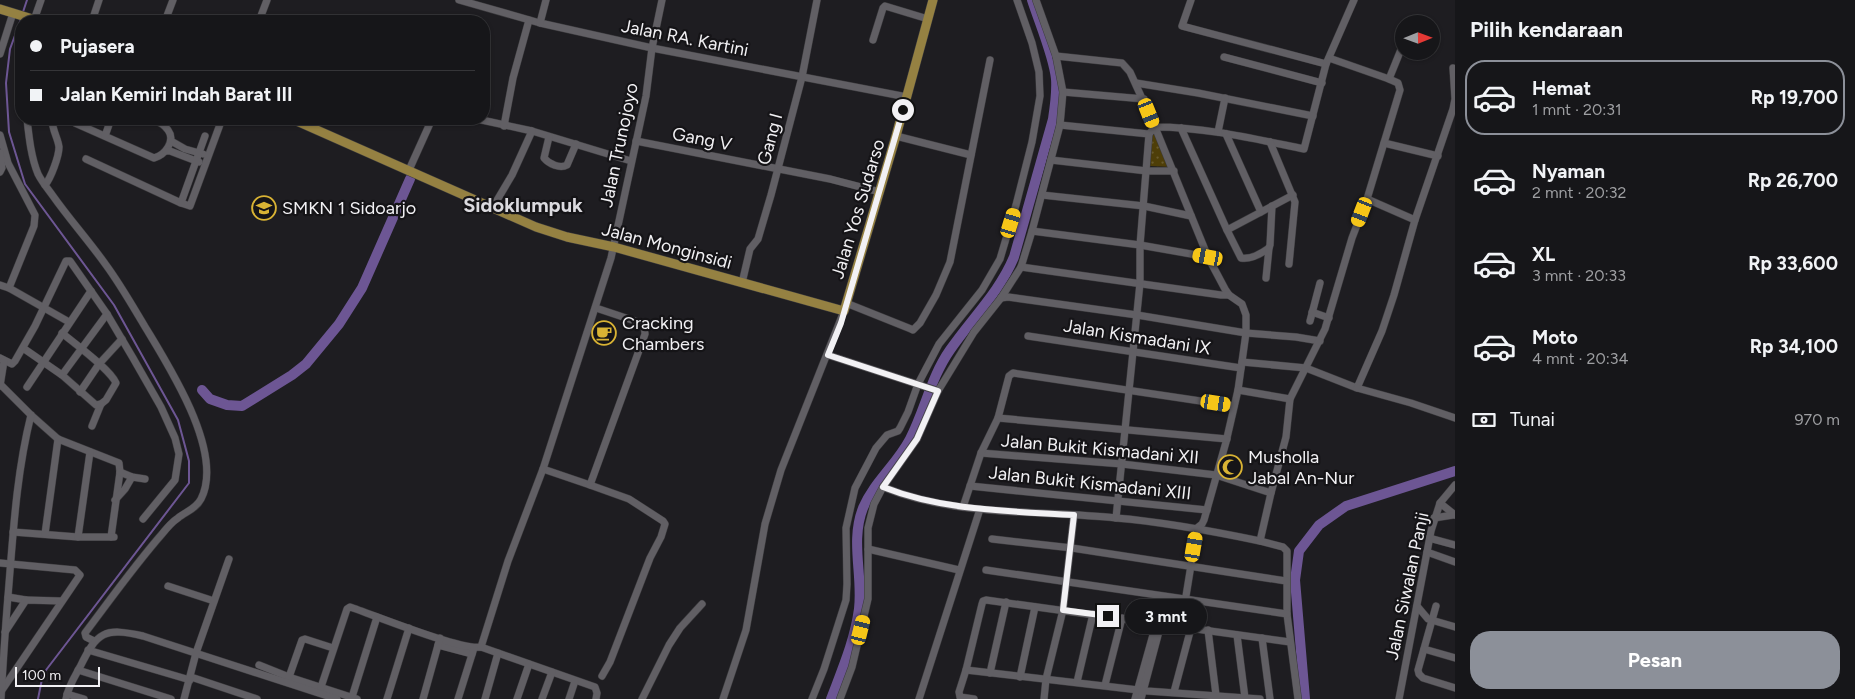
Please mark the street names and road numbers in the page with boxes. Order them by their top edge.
street label: Jalan RA. Kartini [620,15,750,61]
street label: Jalan Trunojoyo [595,81,643,209]
street label: Gang I [753,111,787,167]
street label: Gang V [670,122,734,156]
street label: Jalan Yos Sudarso [826,137,890,281]
street label: Jalan Monginsidi [599,218,735,274]
street label: Jalan Kismadani IX [1062,315,1212,359]
street label: Jalan Bukit Kismadani XII [1000,429,1200,469]
street label: Jalan Bukit Kismadani XIII [988,461,1192,505]
street label: Jalan Siwalan Panji [1381,510,1433,662]

